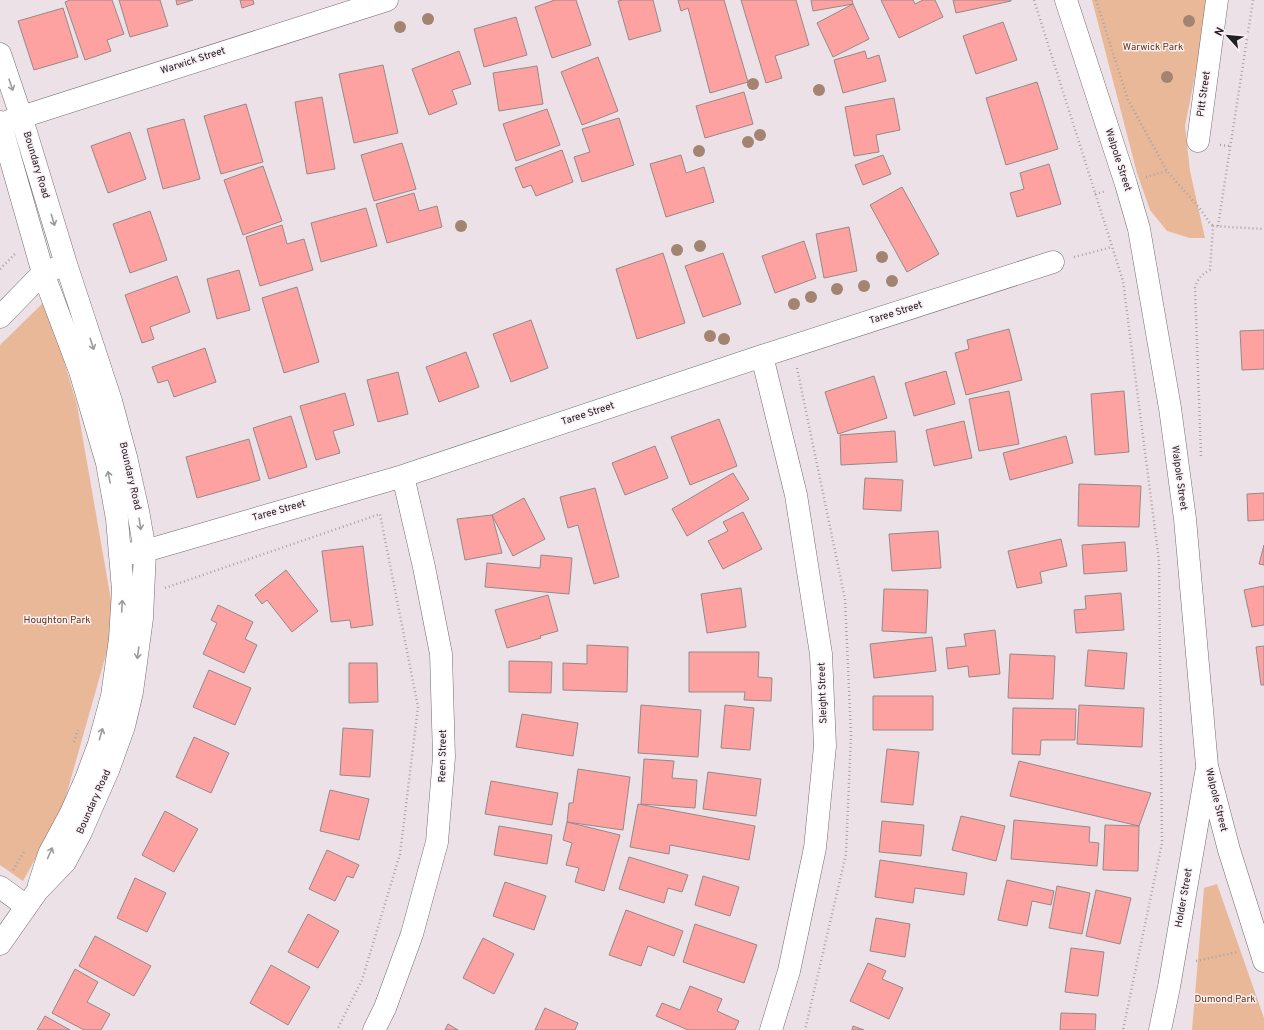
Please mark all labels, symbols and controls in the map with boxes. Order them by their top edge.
north arrow [1208,16,1248,56]
text: N [1212,25,1228,39]
park label: Warwick Park [1123,41,1183,54]
street label: Warwick Street [159,44,227,78]
street label: Pitt Street [1194,70,1214,118]
one-way arrow [8,78,15,91]
street label: Walpole Street [1102,127,1134,193]
street label: Boundary Road [20,130,52,200]
one-way arrow [50,214,57,227]
street label: Taree Street [868,298,924,328]
one-way arrow [89,338,96,351]
street label: Taree Street [560,399,616,429]
street label: Boundary Road [116,441,144,511]
street label: Walpole Street [1168,445,1190,511]
one-way arrow [105,471,113,484]
street label: Taree Street [251,497,307,525]
one-way arrow [137,517,145,530]
one-way arrow [118,600,125,613]
park label: Houghton Park [23,614,91,627]
one-way arrow [134,646,142,659]
street label: Sleight Street [815,662,831,724]
one-way arrow [98,728,105,741]
street label: Reen Street [436,729,450,783]
street label: Walpole Street [1202,767,1230,833]
street label: Boundary Road [74,768,114,836]
one-way arrow [47,848,55,860]
street label: Holder Street [1172,867,1196,929]
park label: Dumond Park [1194,993,1256,1006]

